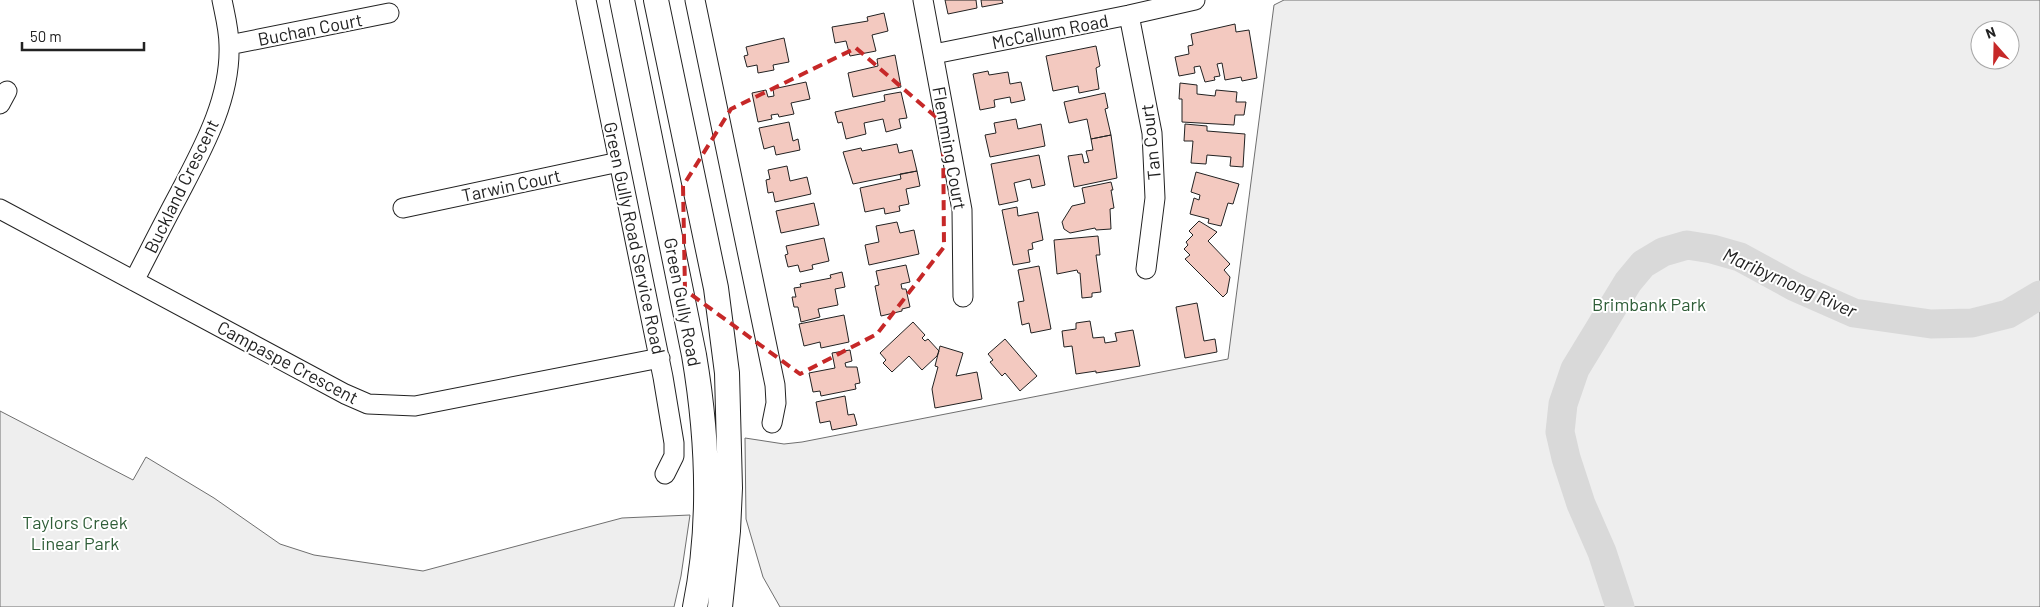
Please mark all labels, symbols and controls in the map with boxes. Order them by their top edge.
street label: Buchan Court [256,8,364,50]
street label: McCallum Road [990,9,1110,53]
scale bar [22,20,145,52]
north arrow [1970,20,2020,70]
text: N [1983,23,1998,42]
text: 50 m [30,27,62,45]
street label: Flemming Court [928,85,972,211]
street label: Tan Court [1135,103,1165,181]
street label: Buckland Crescent [139,116,223,256]
street label: Green Gully Road Service Road [600,120,670,356]
street label: Tarwin Court [459,164,563,206]
street label: Green Gully Road [660,236,706,368]
water label: Maribyrnong River [1720,242,1862,322]
park label: Brimbank Park [1592,293,1706,315]
street label: Campaspe Crescent [214,316,362,408]
park label: Taylors Creek Linear Park [22,511,128,554]

